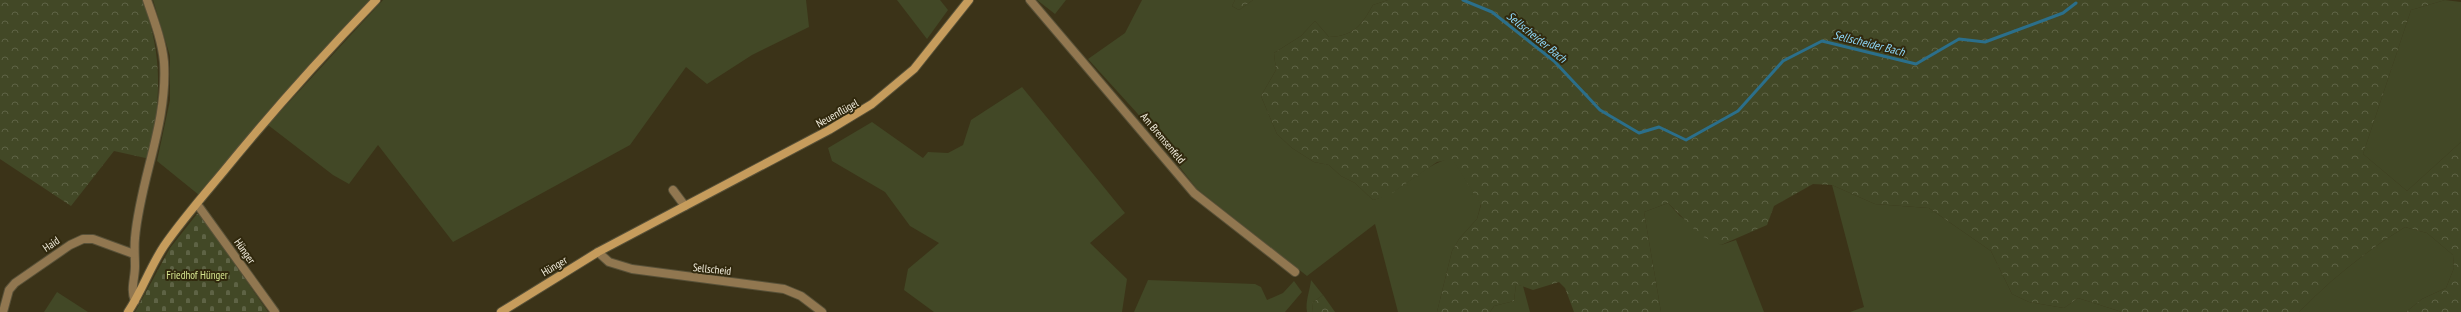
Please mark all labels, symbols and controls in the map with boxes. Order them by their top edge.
water label: Sellscheider Bach [1504,8,1571,66]
water label: Sellscheider Bach [1832,27,1907,59]
street label: Neuenflügel [813,95,861,130]
street label: Am Bremsenfeld [1138,110,1189,167]
street label: Haid [40,233,62,255]
street label: Hünger [231,236,259,266]
street label: Hünger [538,253,570,279]
street label: Sellscheid [692,260,732,278]
park label: Friedhof Hünger [166,268,228,282]

